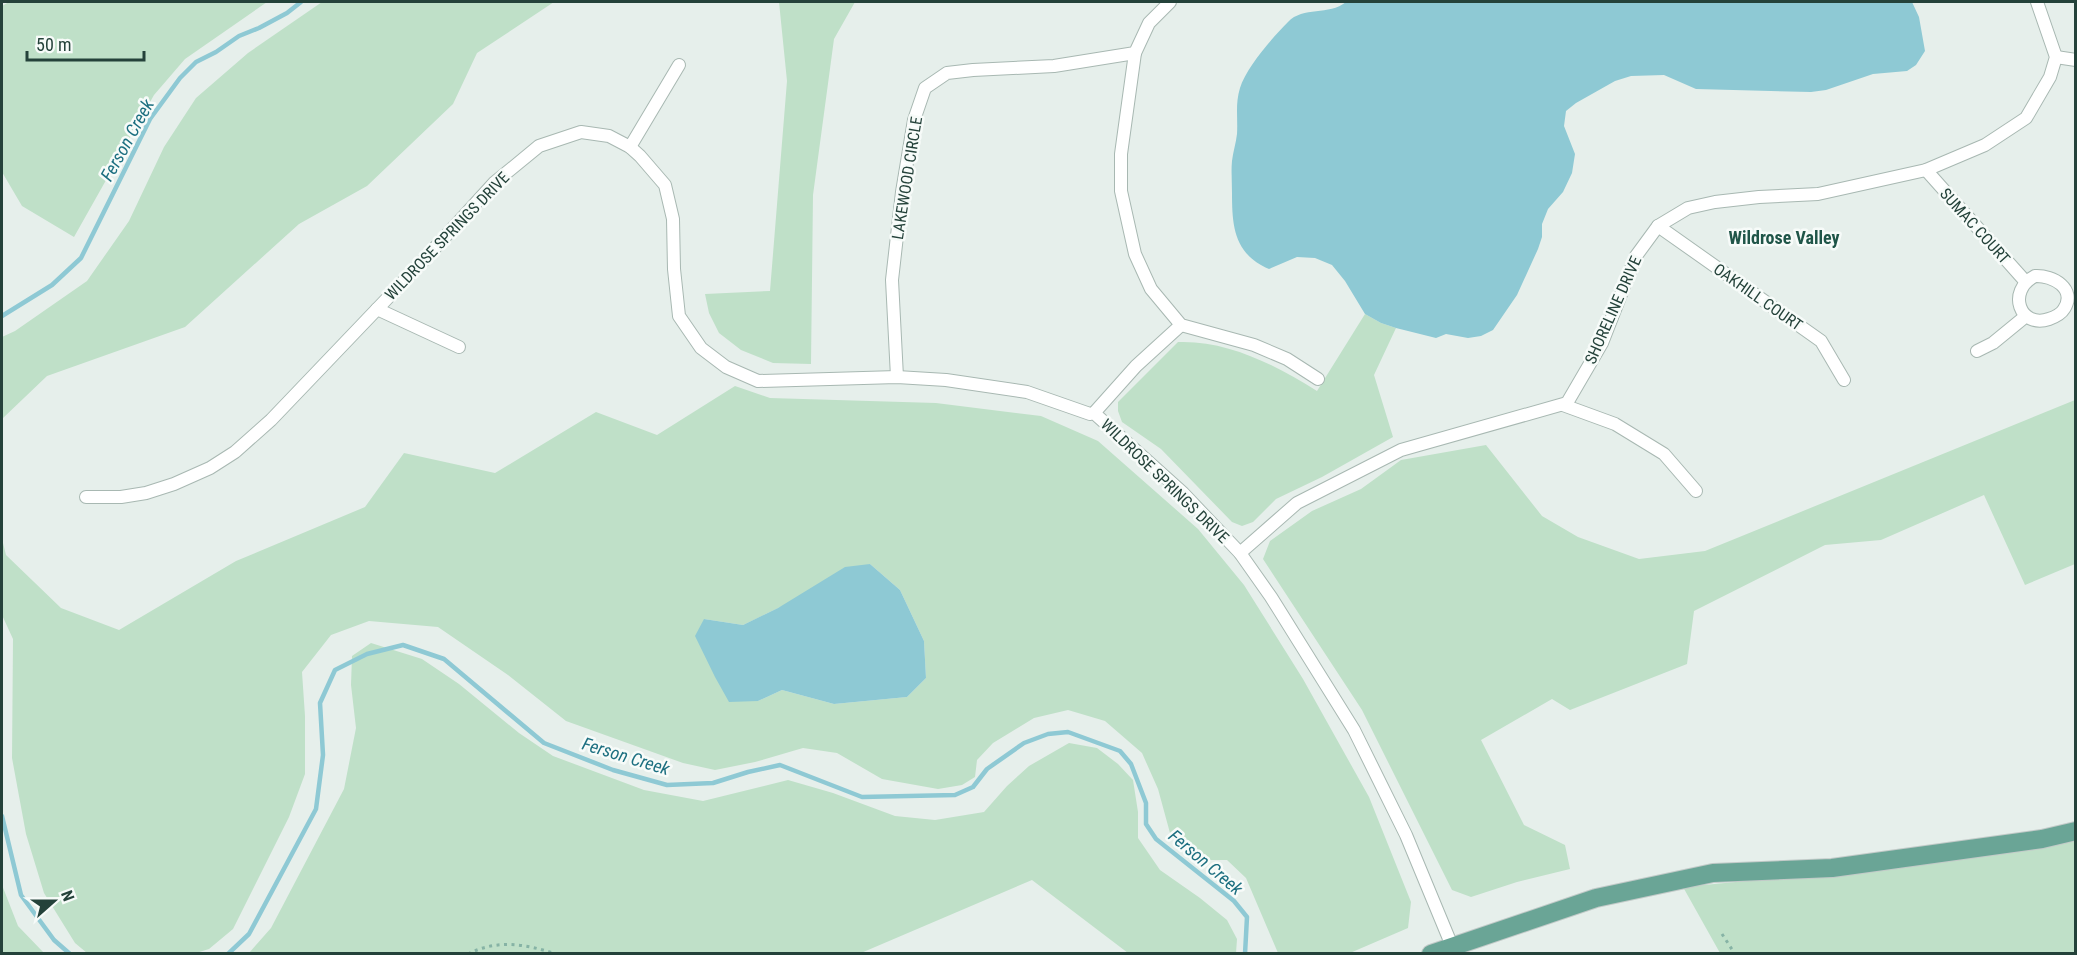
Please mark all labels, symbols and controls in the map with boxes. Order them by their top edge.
scale bar [27,24,144,62]
text: 50 m [36,34,71,55]
water label: Ferson Creek [96,94,159,185]
street label: LAKEWOOD CIRCLE [888,115,926,241]
street label: WILDROSE SPRINGS DRIVE [381,168,513,304]
street label: SUMAC COURT [1936,184,2014,268]
district label: Wildrose Valley [1728,227,1840,248]
street label: SHORELINE DRIVE [1581,253,1645,367]
street label: OAKHILL COURT [1710,259,1806,335]
street label: WILDROSE SPRINGS DRIVE [1097,415,1233,547]
water label: Ferson Creek [580,733,673,780]
water label: Ferson Creek [1165,825,1248,900]
north arrow [24,871,84,931]
text: N [57,888,78,904]

